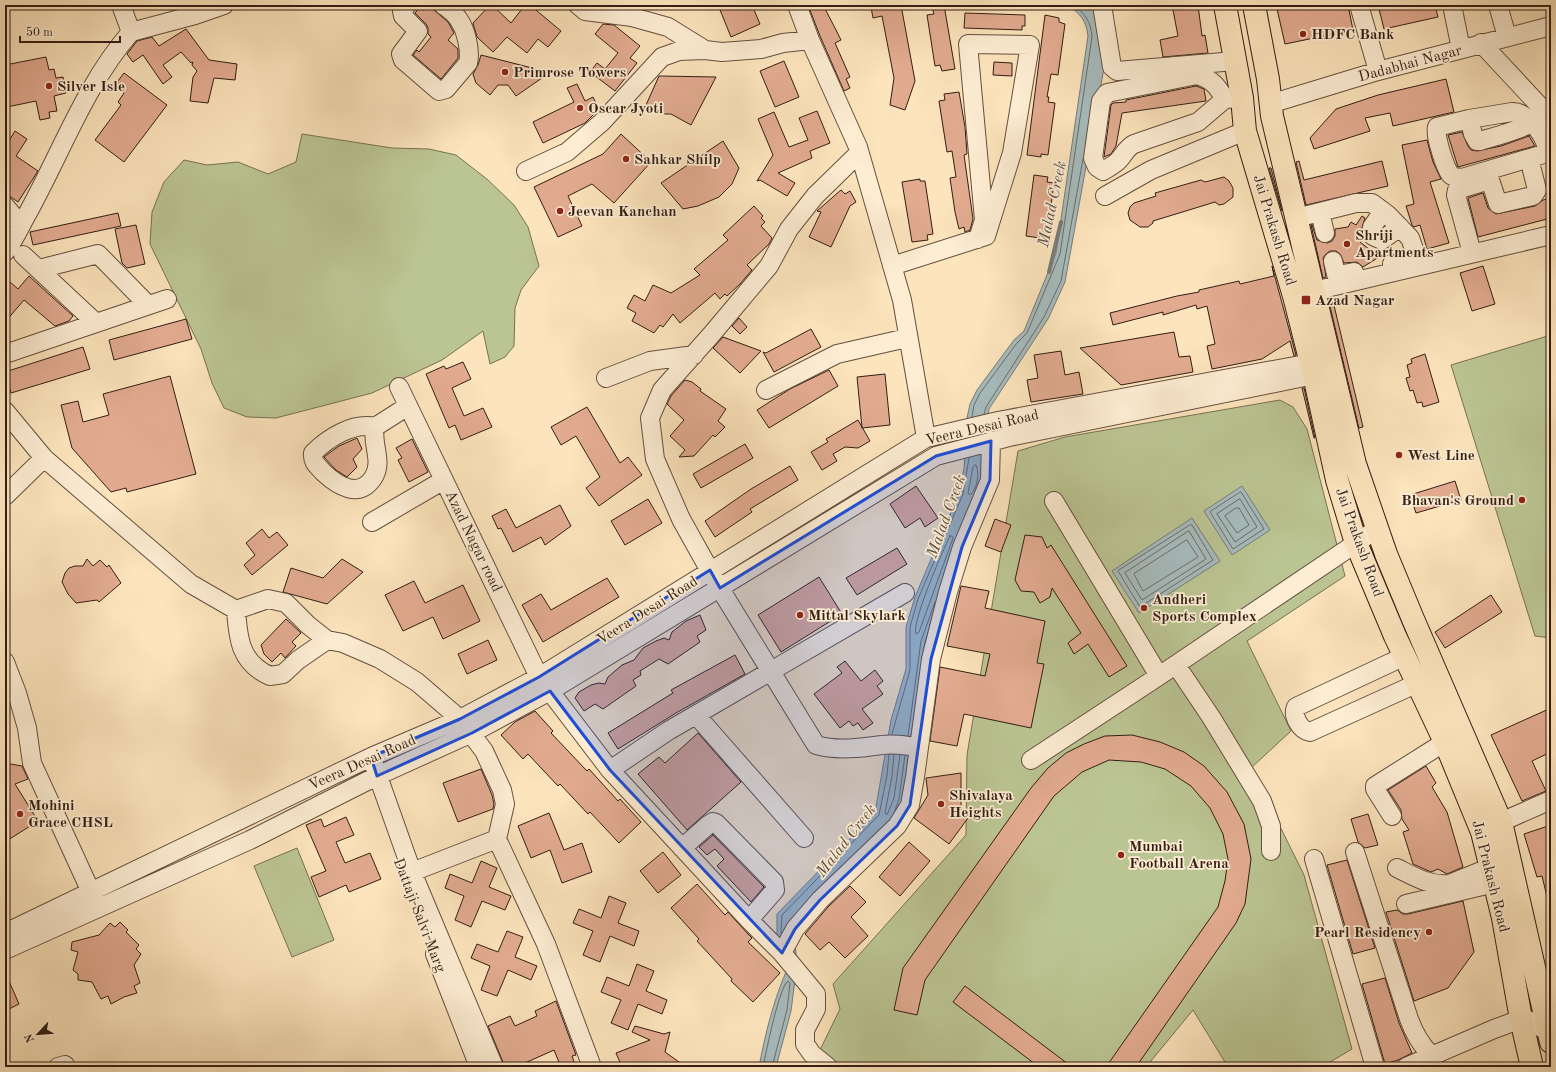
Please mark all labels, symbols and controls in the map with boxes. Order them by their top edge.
scale bar [20,18,120,44]
text: 50 m [26,26,53,39]
place label: HDFC Bank [1311,28,1395,43]
marker: HDFC Bank [1298,29,1308,39]
street label: Dadabhai Nagar [1357,43,1464,85]
place label: Primrose Towers [513,66,626,81]
marker: Primrose Towers [500,67,510,77]
place label: Silver Isle [57,80,125,95]
marker: Silver Isle [44,81,54,91]
place label: Oscar Jyoti [588,102,663,117]
marker: Oscar Jyoti [575,103,585,113]
place label: Sahkar Shilp [634,153,721,168]
marker: Sahkar Shilp [621,154,631,164]
water label: Malad Creek [1036,160,1070,250]
street label: Jai Prakash Road [1250,173,1298,288]
place label: Jeevan Kanchan [568,205,677,220]
marker: Jeevan Kanchan [555,206,565,216]
place label: Shriji Apartments [1355,229,1433,261]
marker: Shriji Apartments [1342,239,1352,249]
marker: Azad Nagar [1300,294,1312,306]
place label: Azad Nagar [1315,294,1395,309]
street label: Veera Desai Road [924,408,1041,449]
place label: West Line [1407,449,1475,464]
marker: West Line [1394,450,1404,460]
water label: Malad Creek [924,473,969,562]
street label: Jai Prakash Road [1332,486,1385,599]
street label: Azad Nagar road [442,488,504,595]
place label: Bhavan's Ground [1401,494,1514,509]
marker: Bhavan's Ground [1517,495,1527,505]
street label: Veera Desai Road [595,574,701,648]
place label: Andheri Sports Complex [1152,593,1257,625]
marker: Andheri Sports Complex [1139,603,1149,613]
place label: Mittal Skylark [808,609,906,624]
marker: Mittal Skylark [795,610,805,620]
street label: Veera Desai Road [307,733,419,794]
place label: Shivalaya Heights [949,789,1013,821]
place label: Mohini Grace CHSL [28,799,113,831]
marker: Shivalaya Heights [936,799,946,809]
water label: Malad Creek [813,802,880,881]
marker: Mohini Grace CHSL [15,809,25,819]
street label: Jai Prakash Road [1468,819,1511,934]
place label: Mumbai Football Arena [1129,840,1229,872]
marker: Mumbai Football Arena [1116,850,1126,860]
street label: Dattaji Salvi Marg [390,856,447,975]
place label: Pearl Residency [1314,926,1421,941]
marker: Pearl Residency [1424,927,1434,937]
north arrow [18,1014,58,1054]
text: N [23,1031,37,1044]

